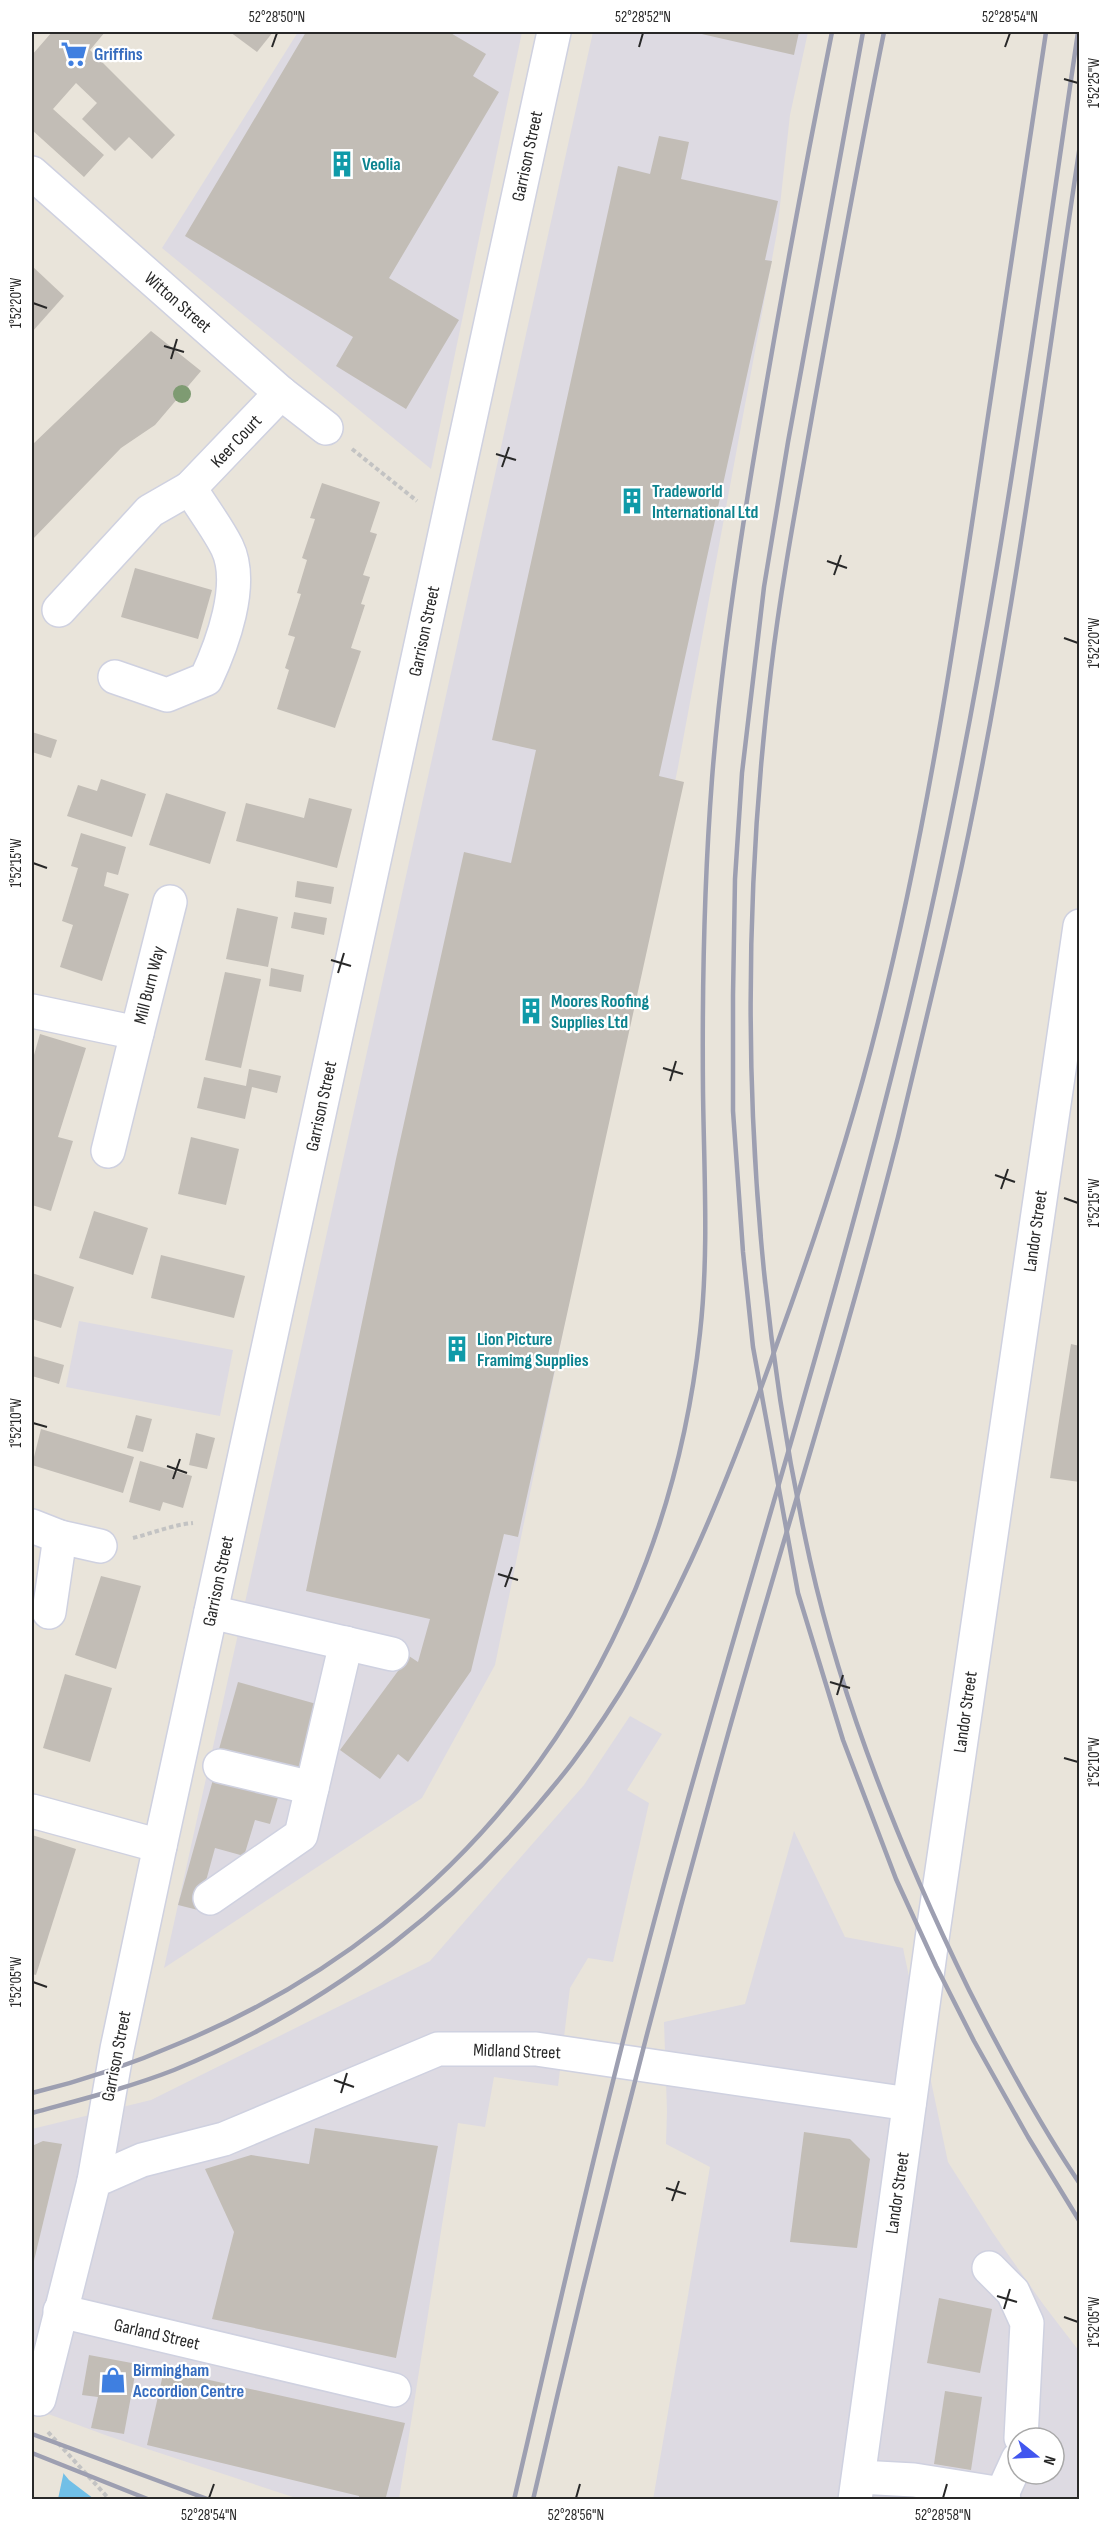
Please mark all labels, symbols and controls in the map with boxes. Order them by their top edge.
text: 52°28'50"N [249,8,305,27]
text: 52°28'52"N [615,8,671,27]
text: 52°28'54"N [982,8,1038,27]
supermarket icon: Griffins [59,39,89,69]
place label: Griffins [94,44,143,65]
text: 1°52'25"W [1085,58,1104,108]
street label: Garrison Street [508,108,547,203]
building icon: Veolia [327,149,357,179]
place label: Veolia [362,154,401,175]
street label: Witton Street [140,268,216,337]
text: 1°52'20"W [7,277,26,328]
street label: Keer Court [207,410,266,472]
place label: Tradeworld International Ltd [652,481,759,523]
building icon: Tradeworld International Ltd [617,486,647,516]
street label: Garrison Street [405,583,444,678]
text: 1°52'20"W [1085,617,1104,668]
text: 1°52'15"W [7,838,26,888]
street label: Mill Burn Way [130,944,169,1026]
place label: Moores Roofing Supplies Ltd [551,991,650,1033]
building icon: Moores Roofing Supplies Ltd [516,996,546,1026]
street label: Garrison Street [302,1058,341,1153]
text: 1°52'15"W [1085,1178,1104,1228]
street label: Landor Street [1019,1188,1052,1273]
place label: Lion Picture Framimg Supplies [477,1329,589,1371]
building icon: Lion Picture Framimg Supplies [442,1334,472,1364]
text: 1°52'10"W [7,1398,26,1448]
street label: Garrison Street [199,1533,238,1628]
street label: Landor Street [949,1669,982,1754]
text: 1°52'10"W [1085,1737,1104,1787]
text: 1°52'05"W [7,1957,26,2007]
street label: Garrison Street [97,2008,136,2103]
street label: Midland Street [473,2039,562,2064]
street label: Landor Street [881,2150,914,2235]
text: 1°52'05"W [1085,2297,1104,2347]
street label: Garland Street [112,2314,202,2355]
place label: Birmingham Accordion Centre [132,2360,244,2402]
shop icon: Birmingham Accordion Centre [98,2365,128,2395]
north arrow [1006,2426,1066,2486]
text: N [1038,2453,1059,2467]
text: 52°28'54"N [181,2506,237,2525]
text: 52°28'56"N [548,2506,604,2525]
text: 52°28'58"N [915,2506,971,2525]

